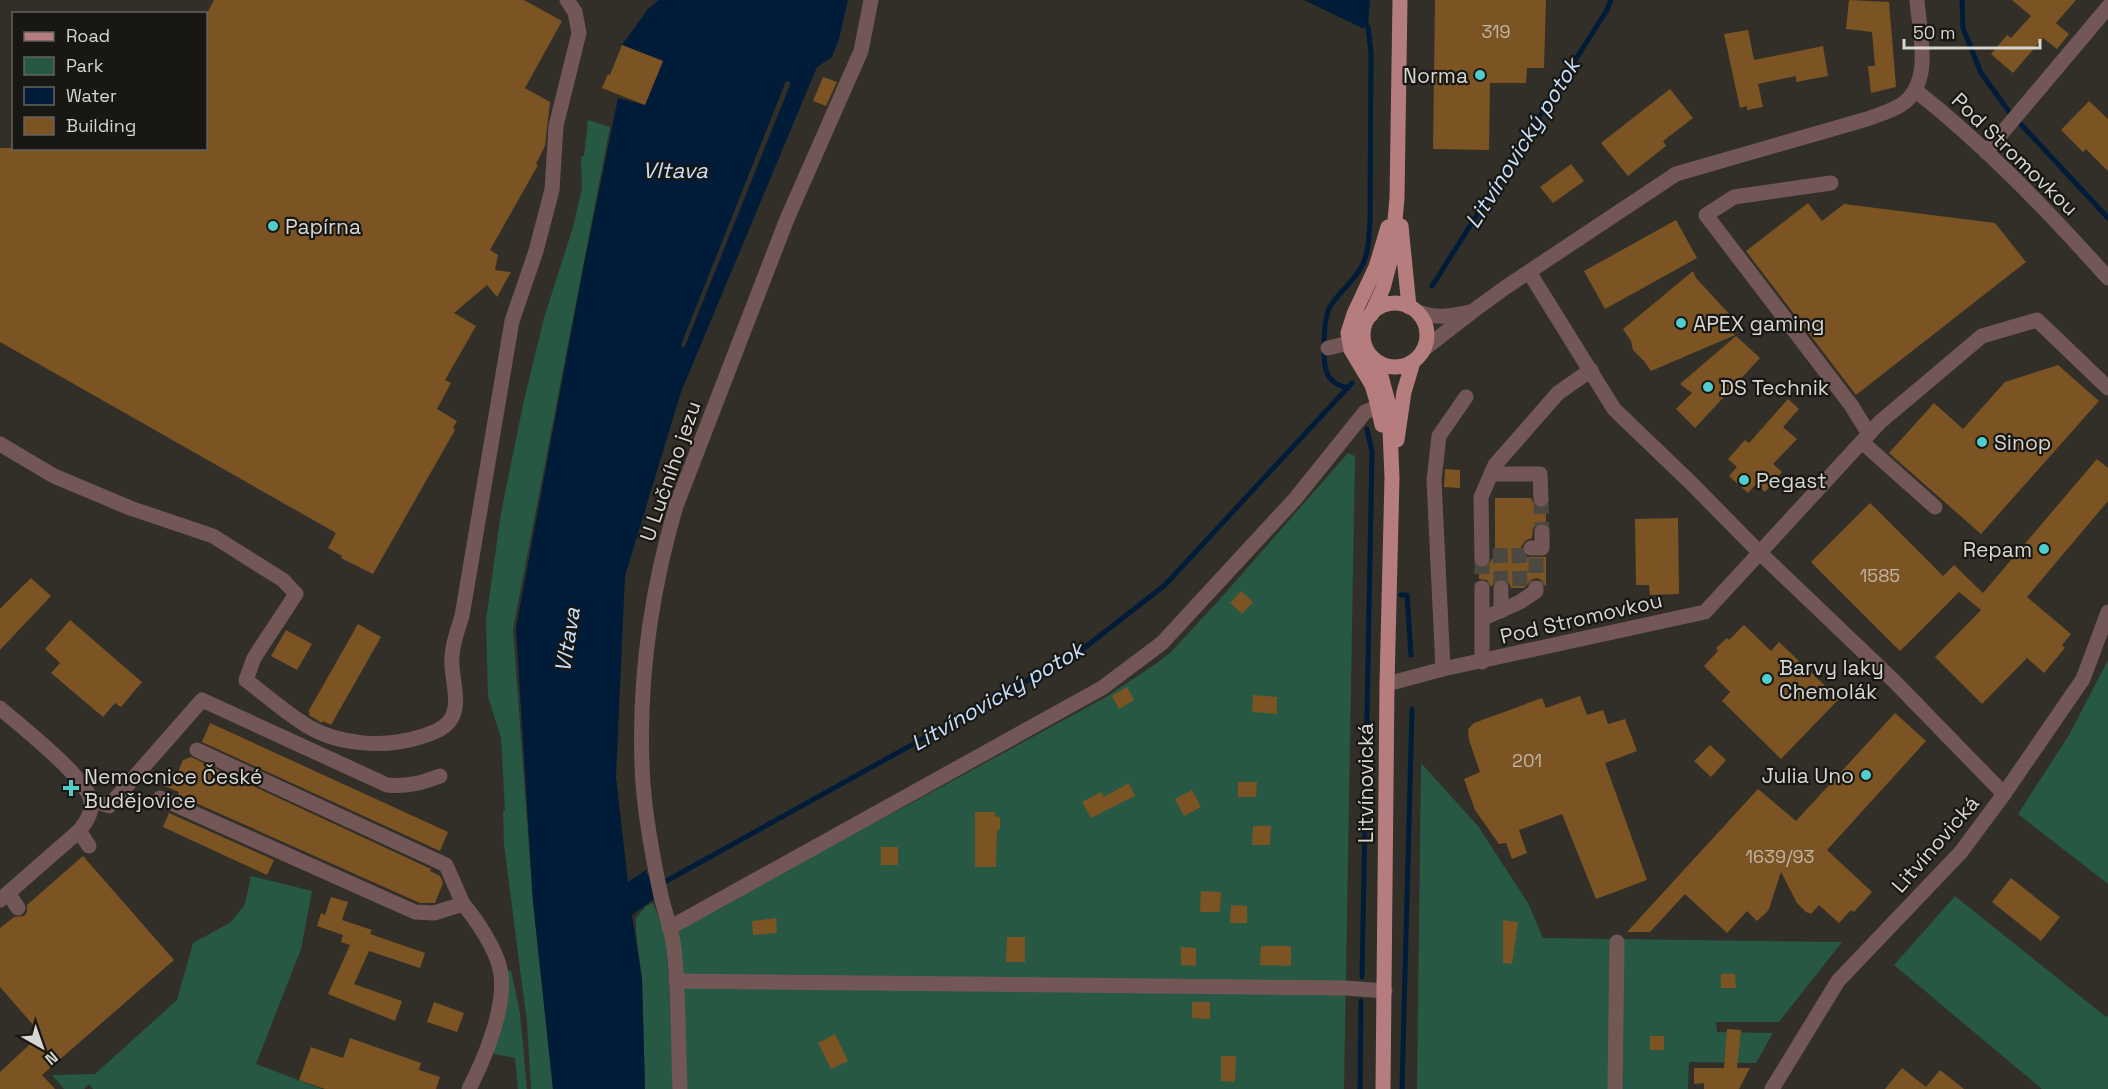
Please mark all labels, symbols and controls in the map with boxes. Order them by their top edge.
legend [12,12,207,150]
scale bar [1904,12,2040,50]
house number: 319 [1481,20,1511,43]
text: 50 m [1913,21,1955,44]
text: Road [66,24,110,47]
water label: Litvínovický potok [1458,51,1587,233]
text: Park [66,54,104,77]
place label: Norma [1403,62,1468,89]
marker: Norma [1473,68,1487,82]
text: Water [66,84,117,107]
street label: Pod Stromovkou [1946,87,2084,221]
text: Building [66,114,136,137]
water label: Vltava [642,156,708,184]
place label: Papírna [285,213,361,240]
marker: Papírna [266,219,280,233]
place label: APEX gaming [1693,310,1825,337]
marker: APEX gaming [1674,316,1688,330]
place label: DS Technik [1720,374,1829,401]
marker: DS Technik [1701,380,1715,394]
street label: U Lučního jezu [633,397,707,545]
place label: Sinop [1994,429,2051,456]
marker: Sinop [1975,435,1989,449]
place label: Pegast [1756,467,1827,494]
marker: Pegast [1737,473,1751,487]
place label: Repam [1963,536,2032,563]
marker: Repam [2037,542,2051,556]
house number: 1585 [1860,564,1900,587]
street label: Pod Stromovkou [1497,586,1665,650]
water label: Vltava [548,605,586,674]
water label: Litvínovický potok [905,634,1090,757]
place label: Barvy laky Chemolák [1779,654,1884,705]
marker: Barvy laky Chemolák [1760,672,1774,686]
street label: Litvínovická [1352,723,1379,843]
house number: 201 [1512,749,1542,772]
place label: Julia Uno [1762,762,1854,789]
place label: Nemocnice České Budějovice [84,763,263,814]
marker: Julia Uno [1859,768,1873,782]
marker: Nemocnice České Budějovice [62,779,80,797]
street label: Litvínovická [1885,790,1985,898]
house number: 1639/93 [1746,845,1814,868]
north arrow [12,1017,72,1077]
text: N [40,1047,62,1070]

